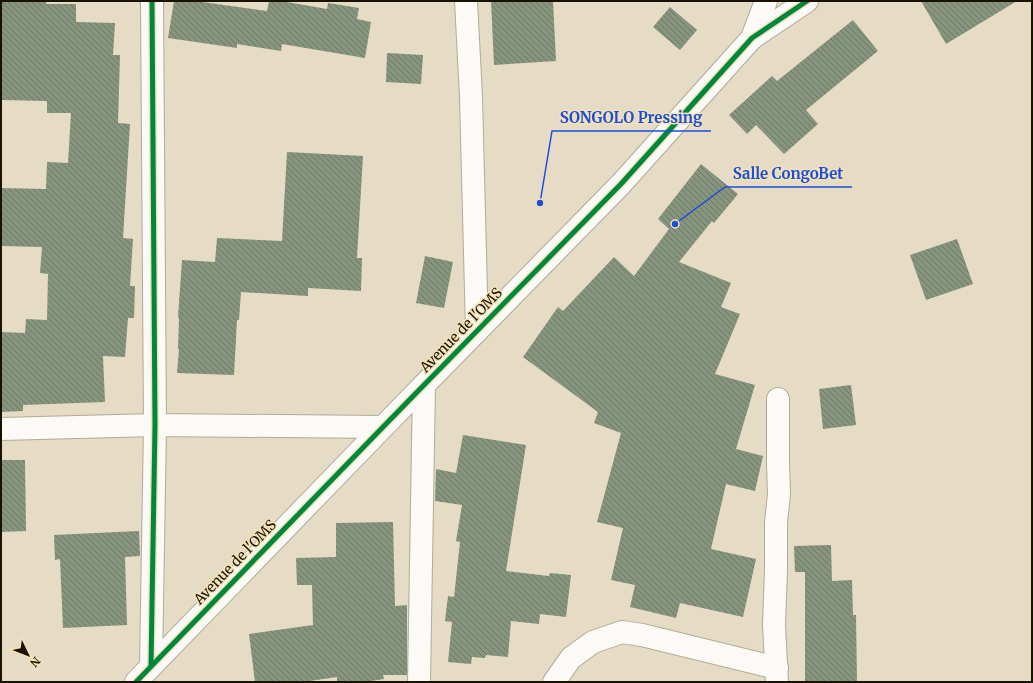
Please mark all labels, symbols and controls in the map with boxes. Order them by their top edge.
callout: SONGOLO Pressing [552,104,711,131]
text: SONGOLO Pressing [560,108,703,127]
callout: Salle CongoBet [725,160,852,187]
text: Salle CongoBet [733,164,843,183]
street label: Avenue de l'OMS [415,284,506,377]
street label: Avenue de l'OMS [189,516,280,609]
north arrow [8,635,48,675]
text: N [27,654,43,670]

